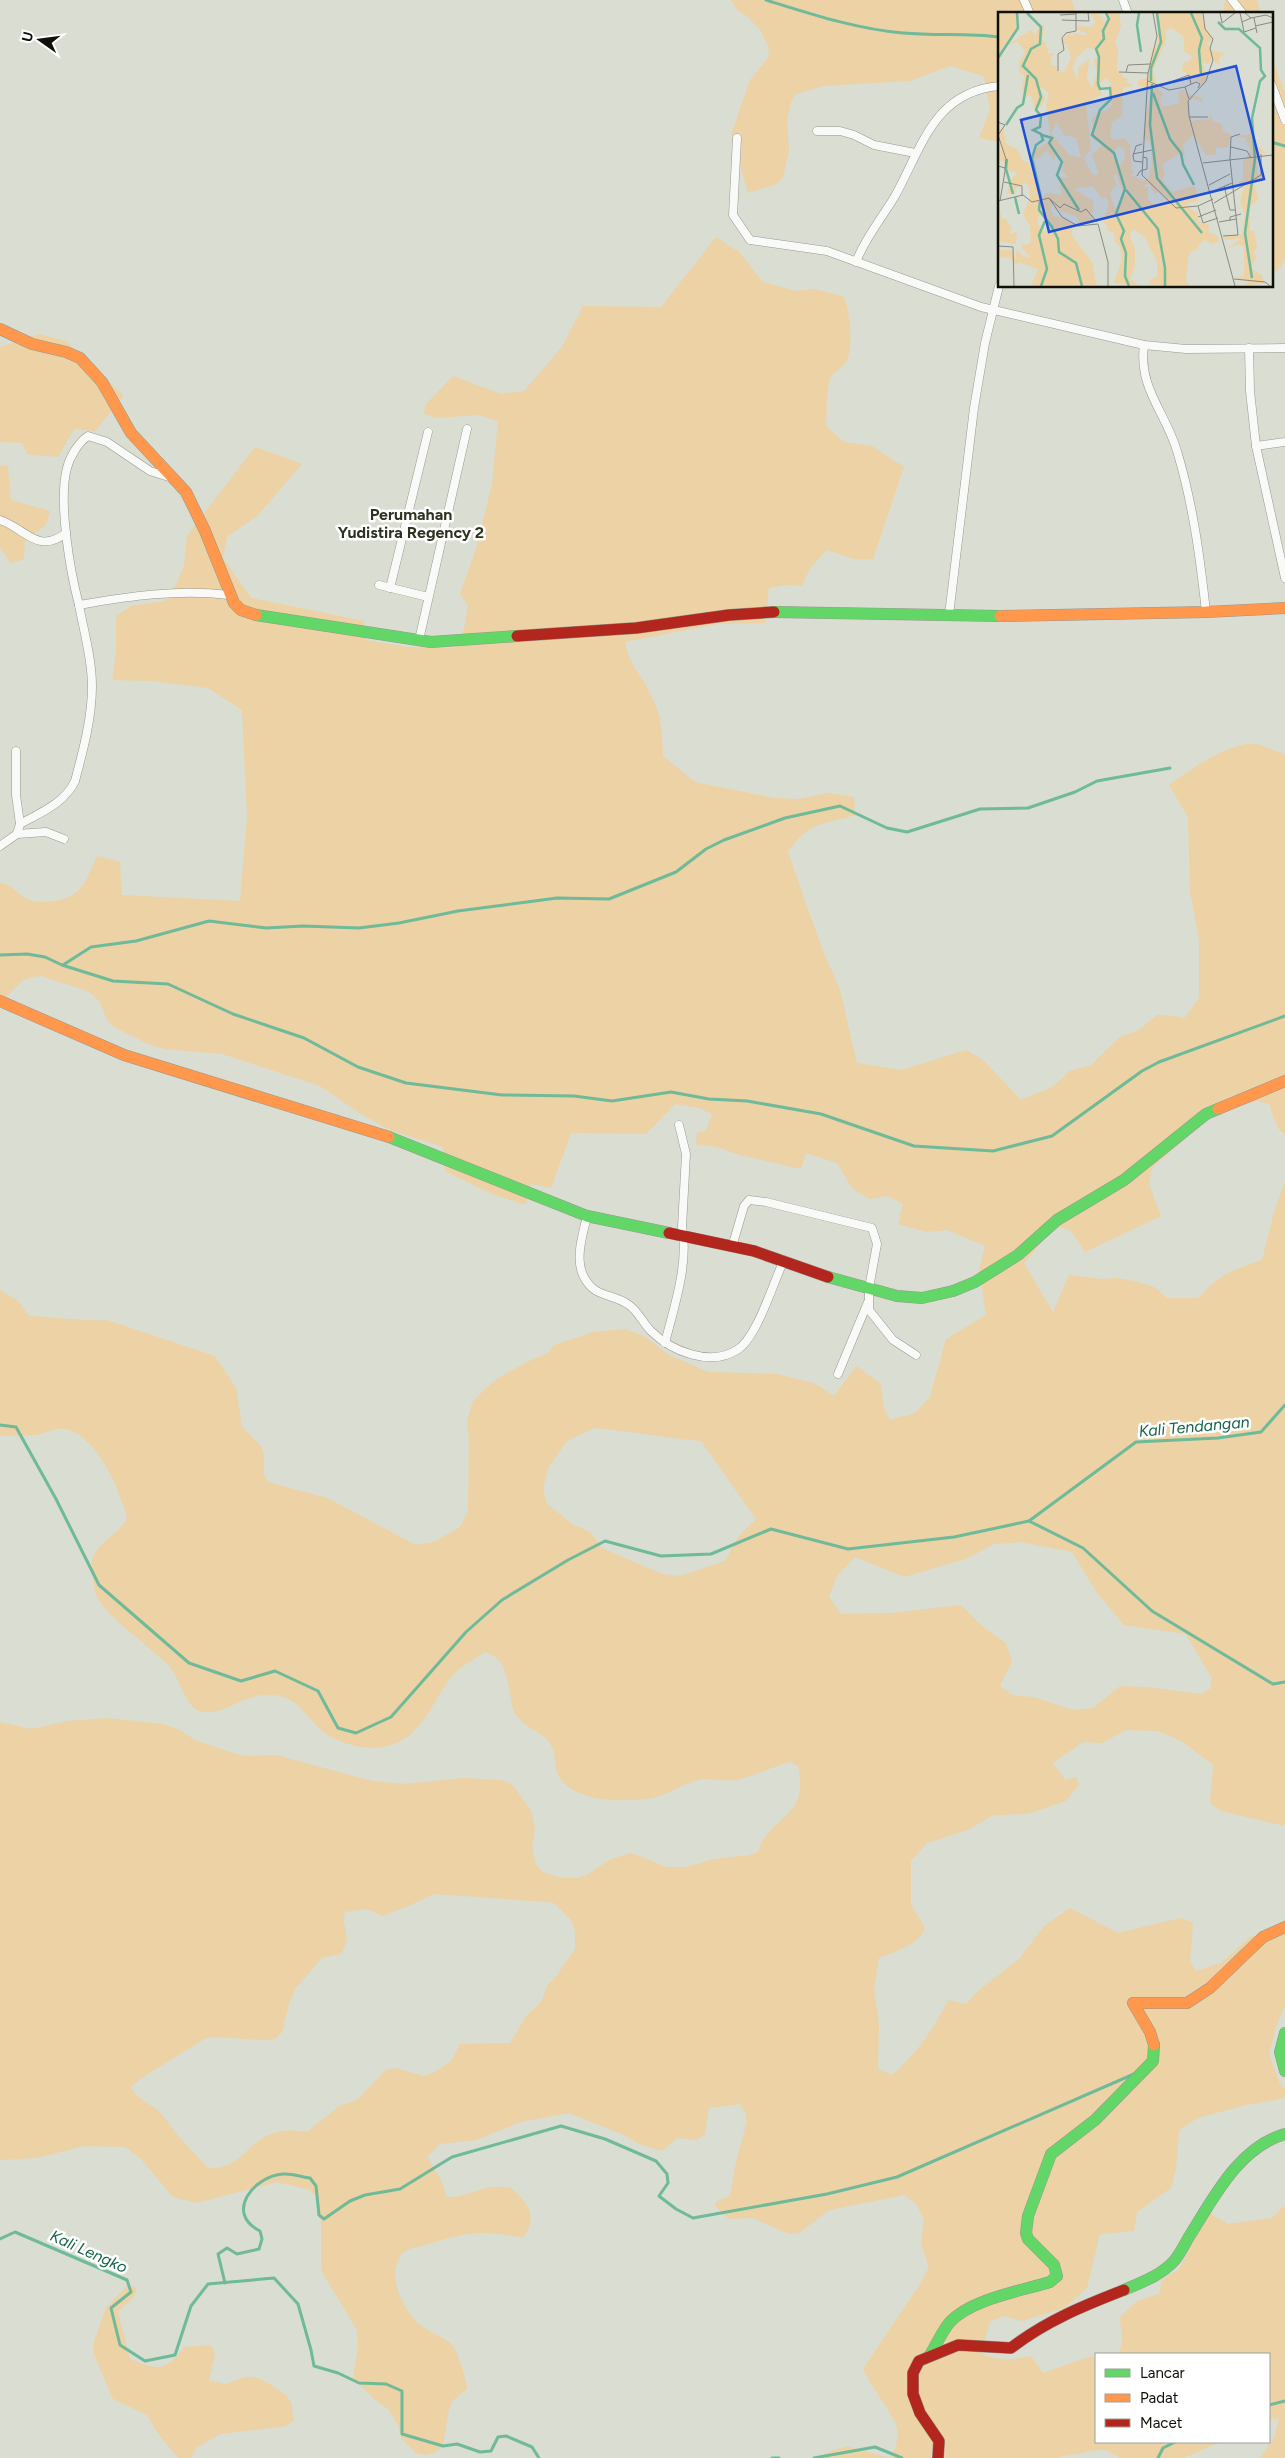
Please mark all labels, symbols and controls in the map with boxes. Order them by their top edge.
inset map [998,12,1272,288]
north arrow [15,15,65,65]
text: U [18,30,37,44]
district label: Perumahan Yudistira Regency 2 [338,505,484,542]
water label: Kali Tendangan [1138,1412,1250,1441]
water label: Kali Lengko [47,2226,130,2277]
legend [1095,2353,1270,2443]
text: Lancar [1140,2364,1185,2382]
text: Padat [1140,2389,1179,2407]
text: Macet [1140,2414,1183,2432]

